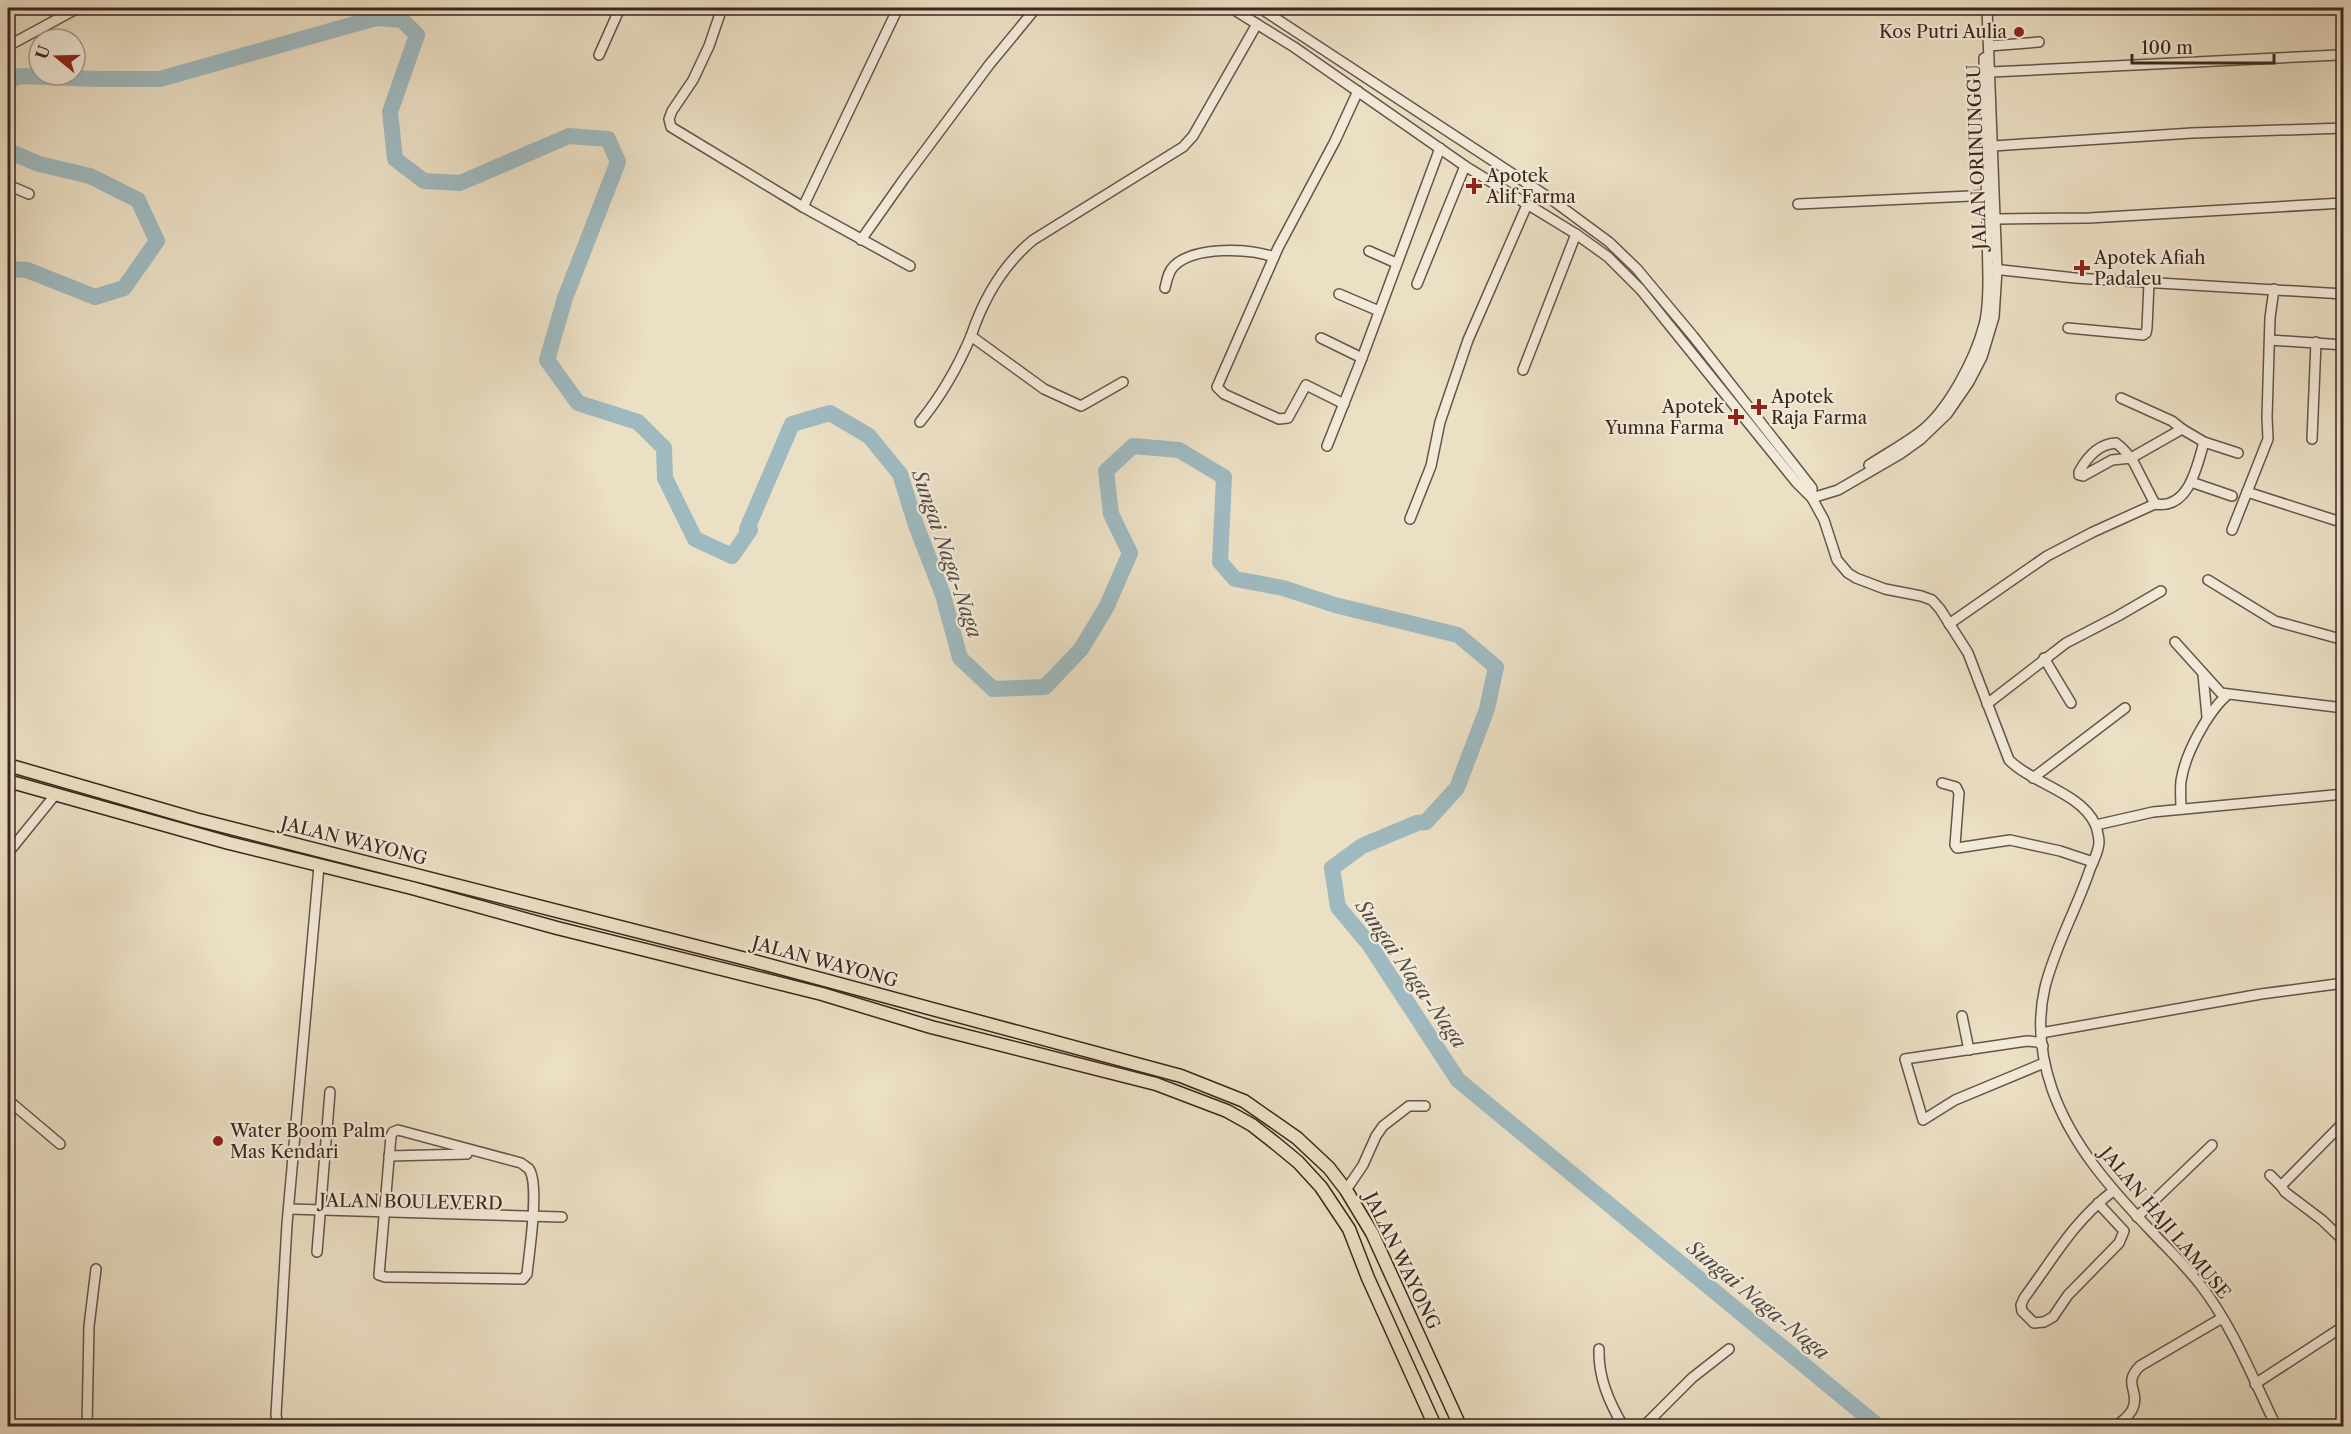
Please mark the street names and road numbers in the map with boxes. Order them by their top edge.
street label: JALAN ORINUNGGU [1963,64,1991,253]
street label: JALAN WAYONG [276,811,430,870]
street label: JALAN WAYONG [747,931,901,992]
street label: JALAN HAJI LAMUSE [2093,1140,2235,1303]
street label: JALAN WAYONG [1358,1186,1445,1334]
street label: JALAN BOULEVERD [316,1189,503,1215]

